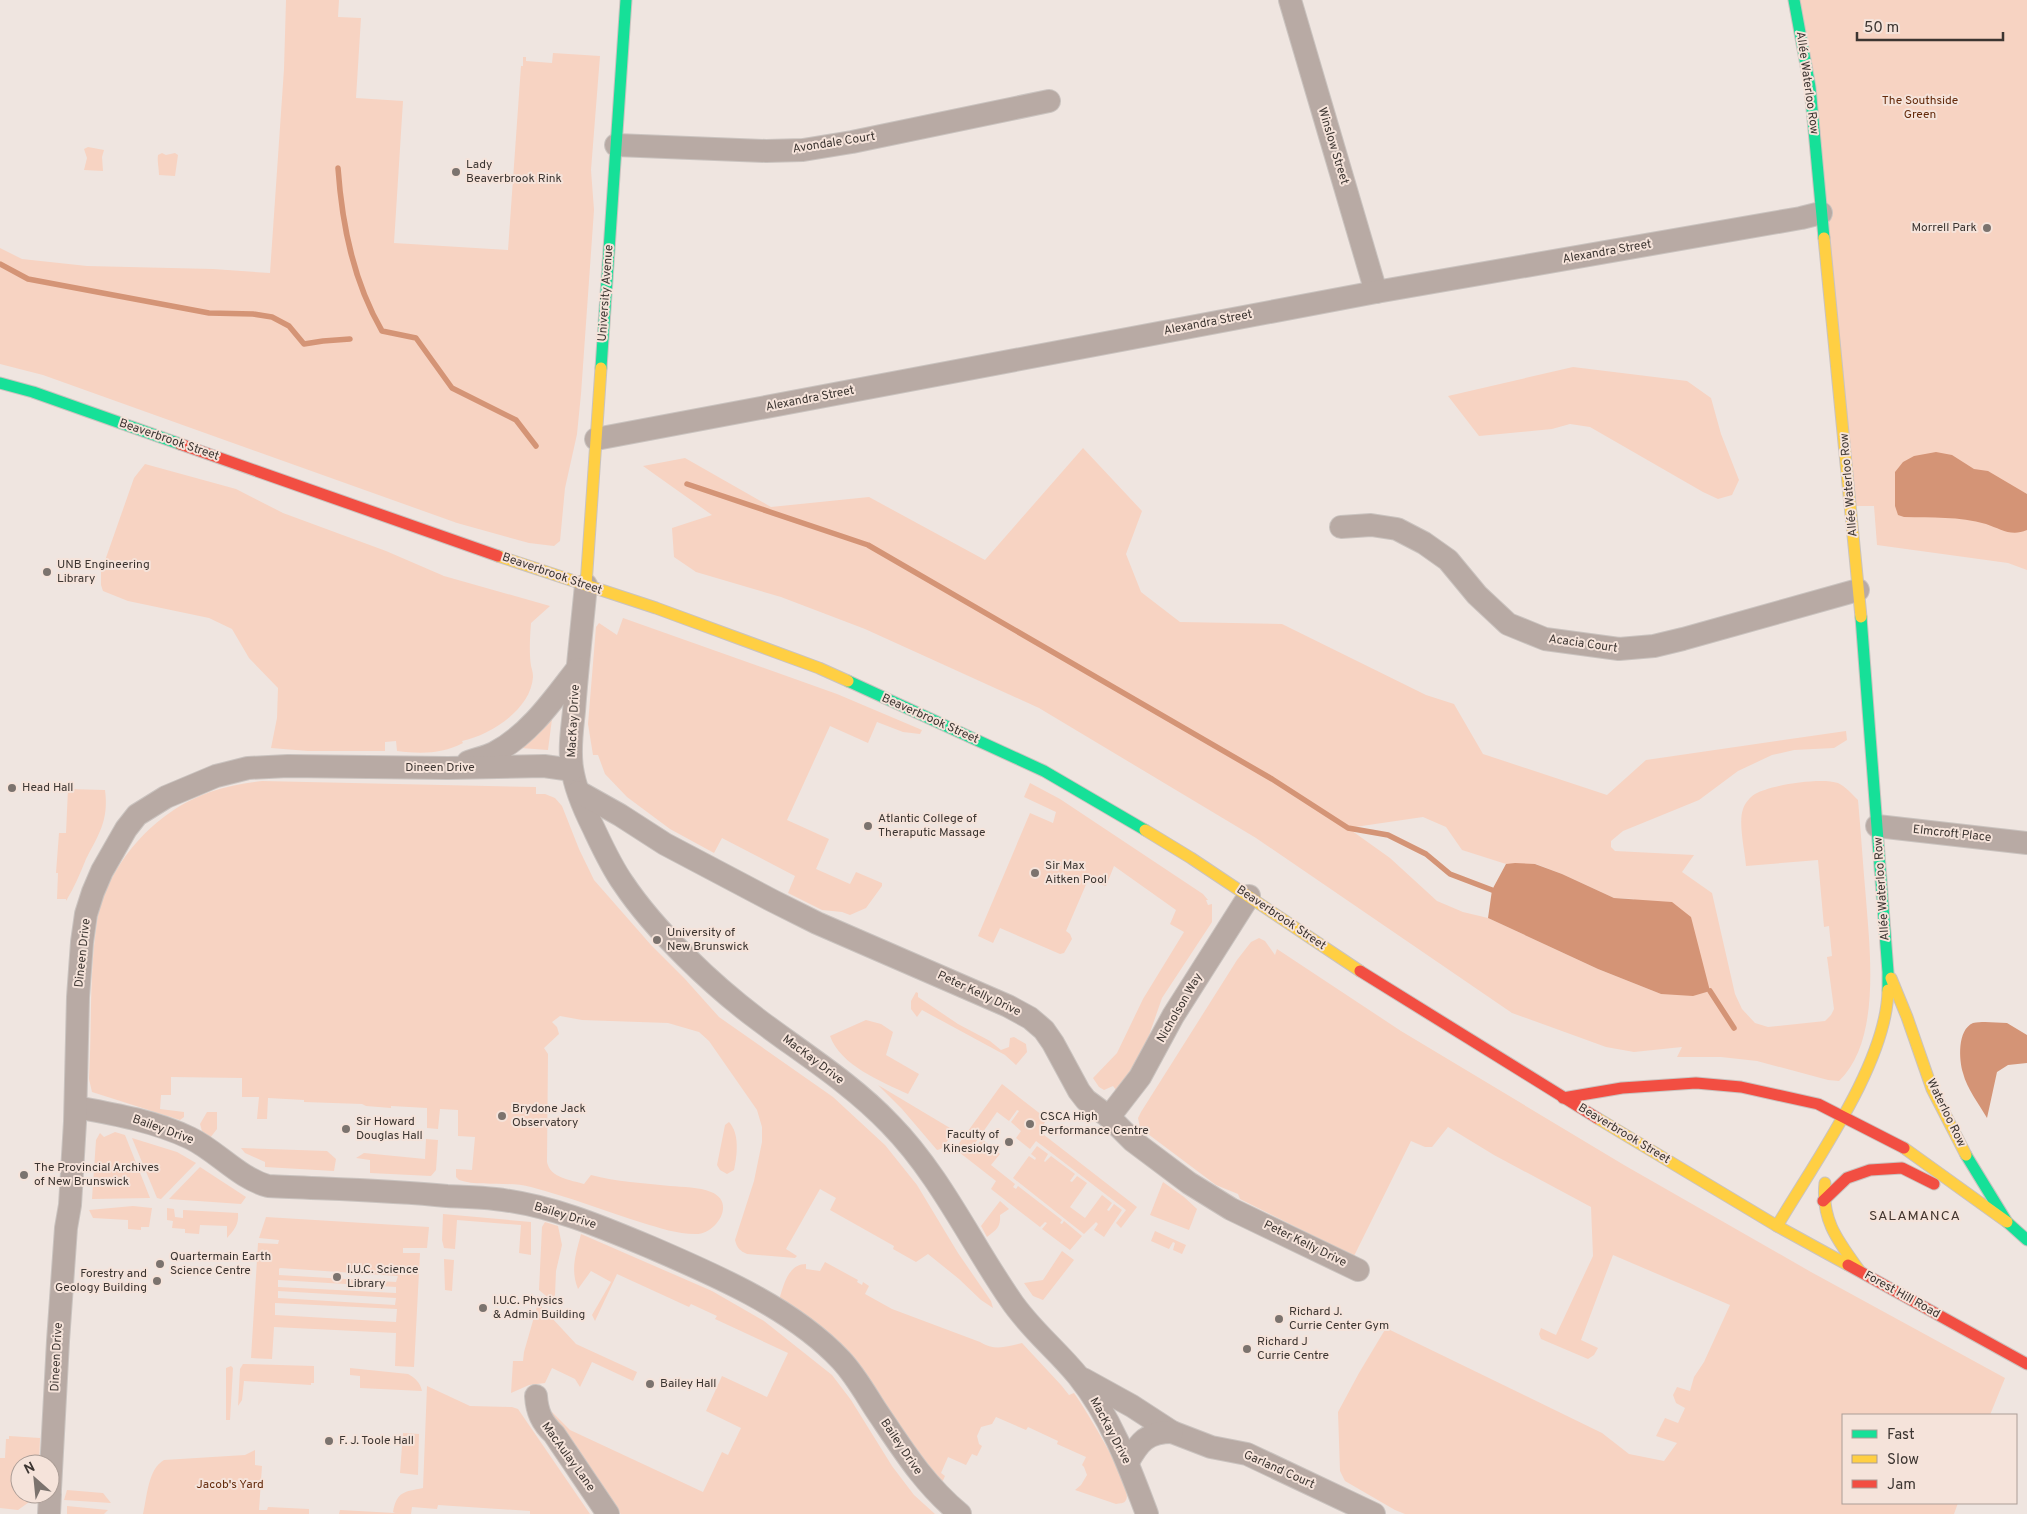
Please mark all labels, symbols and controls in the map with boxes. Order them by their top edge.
scale bar [1857,10,2003,42]
text: 50 m [1864,19,1899,38]
street label: Allée Waterloo Row [1792,30,1822,136]
park label: The Southside Green [1882,93,1958,123]
street label: Winslow Street [1314,106,1352,186]
street label: Avondale Court [792,129,876,157]
place label: Lady Beaverbrook Rink [466,157,562,187]
marker: Lady Beaverbrook Rink [450,166,462,178]
place label: Morrell Park [1911,220,1977,236]
marker: Morrell Park [1981,222,1993,234]
street label: Alexandra Street [1561,236,1653,268]
street label: University Avenue [595,244,617,342]
street label: Alexandra Street [1162,307,1254,339]
street label: Alexandra Street [764,383,856,415]
street label: Beaverbrook Street [117,415,221,465]
street label: Allée Waterloo Row [1836,432,1861,537]
street label: Beaverbrook Street [500,549,604,599]
place label: UNB Engineering Library [57,557,150,587]
marker: UNB Engineering Library [41,566,53,578]
street label: Acacia Court [1548,631,1618,657]
street label: MacKay Drive [564,684,584,758]
street label: Beaverbrook Street [879,690,981,748]
street label: Dineen Drive [405,760,475,776]
place label: Head Hall [22,780,74,796]
marker: Head Hall [6,782,18,794]
place label: Atlantic College of Theraputic Massage [878,811,986,841]
marker: Atlantic College of Theraputic Massage [862,820,874,832]
street label: Elmcroft Place [1912,822,1992,846]
street label: Allée Waterloo Row [1870,836,1894,941]
place label: Sir Max Aitken Pool [1045,858,1107,888]
marker: Sir Max Aitken Pool [1029,867,1041,879]
street label: Beaverbrook Street [1233,882,1329,954]
street label: Dineen Drive [71,918,95,988]
place label: University of New Brunswick [667,925,749,955]
marker: University of New Brunswick [651,934,663,946]
street label: Peter Kelly Drive [935,968,1023,1020]
street label: Nicholson Way [1154,970,1206,1046]
street label: MacKay Drive [779,1032,847,1088]
street label: Waterloo Row [1923,1076,1970,1150]
street label: Beaverbrook Street [1575,1100,1673,1168]
place label: Brydone Jack Observatory [512,1101,586,1131]
place label: CSCA High Performance Centre [1040,1109,1149,1139]
marker: Brydone Jack Observatory [496,1110,508,1122]
street label: Bailey Drive [130,1111,196,1149]
place label: Sir Howard Douglas Hall [356,1114,423,1144]
marker: CSCA High Performance Centre [1024,1118,1036,1130]
marker: Sir Howard Douglas Hall [340,1123,352,1135]
place label: Faculty of Kinesiolgy [943,1127,999,1157]
marker: Faculty of Kinesiolgy [1003,1136,1015,1148]
place label: The Provincial Archives of New Brunswick [34,1160,159,1190]
marker: The Provincial Archives of New Brunswick [18,1169,30,1181]
street label: Bailey Drive [532,1199,598,1233]
district label: SALAMANCA [1869,1208,1961,1225]
street label: Peter Kelly Drive [1261,1217,1349,1271]
place label: Quartermain Earth Science Centre [170,1249,271,1279]
marker: Quartermain Earth Science Centre [154,1258,166,1270]
place label: I.U.C. Science Library [347,1262,419,1292]
place label: Forestry and Geology Building [55,1266,147,1296]
street label: Forest Hill Road [1861,1268,1943,1322]
marker: I.U.C. Science Library [331,1271,343,1283]
marker: Forestry and Geology Building [151,1275,163,1287]
place label: I.U.C. Physics & Admin Building [493,1293,585,1323]
marker: I.U.C. Physics & Admin Building [477,1302,489,1314]
place label: Richard J. Currie Center Gym [1289,1304,1389,1334]
marker: Richard J. Currie Center Gym [1273,1313,1285,1325]
street label: Dineen Drive [47,1322,67,1392]
place label: Richard J Currie Centre [1257,1334,1329,1364]
marker: Richard J Currie Centre [1241,1343,1253,1355]
place label: Bailey Hall [660,1376,717,1392]
marker: Bailey Hall [644,1378,656,1390]
street label: MacKay Drive [1086,1395,1134,1467]
legend [1842,1414,2017,1504]
street label: Bailey Drive [876,1416,926,1478]
street label: MacAulay Lane [537,1419,599,1495]
text: Fast [1887,1426,1915,1445]
place label: F. J. Toole Hall [339,1433,414,1449]
marker: F. J. Toole Hall [323,1435,335,1447]
street label: Garland Court [1241,1447,1317,1493]
text: Slow [1887,1451,1919,1470]
north arrow [10,1454,60,1504]
text: N [21,1459,38,1479]
text: Jam [1887,1476,1916,1495]
park label: Jacob's Yard [196,1477,264,1493]

